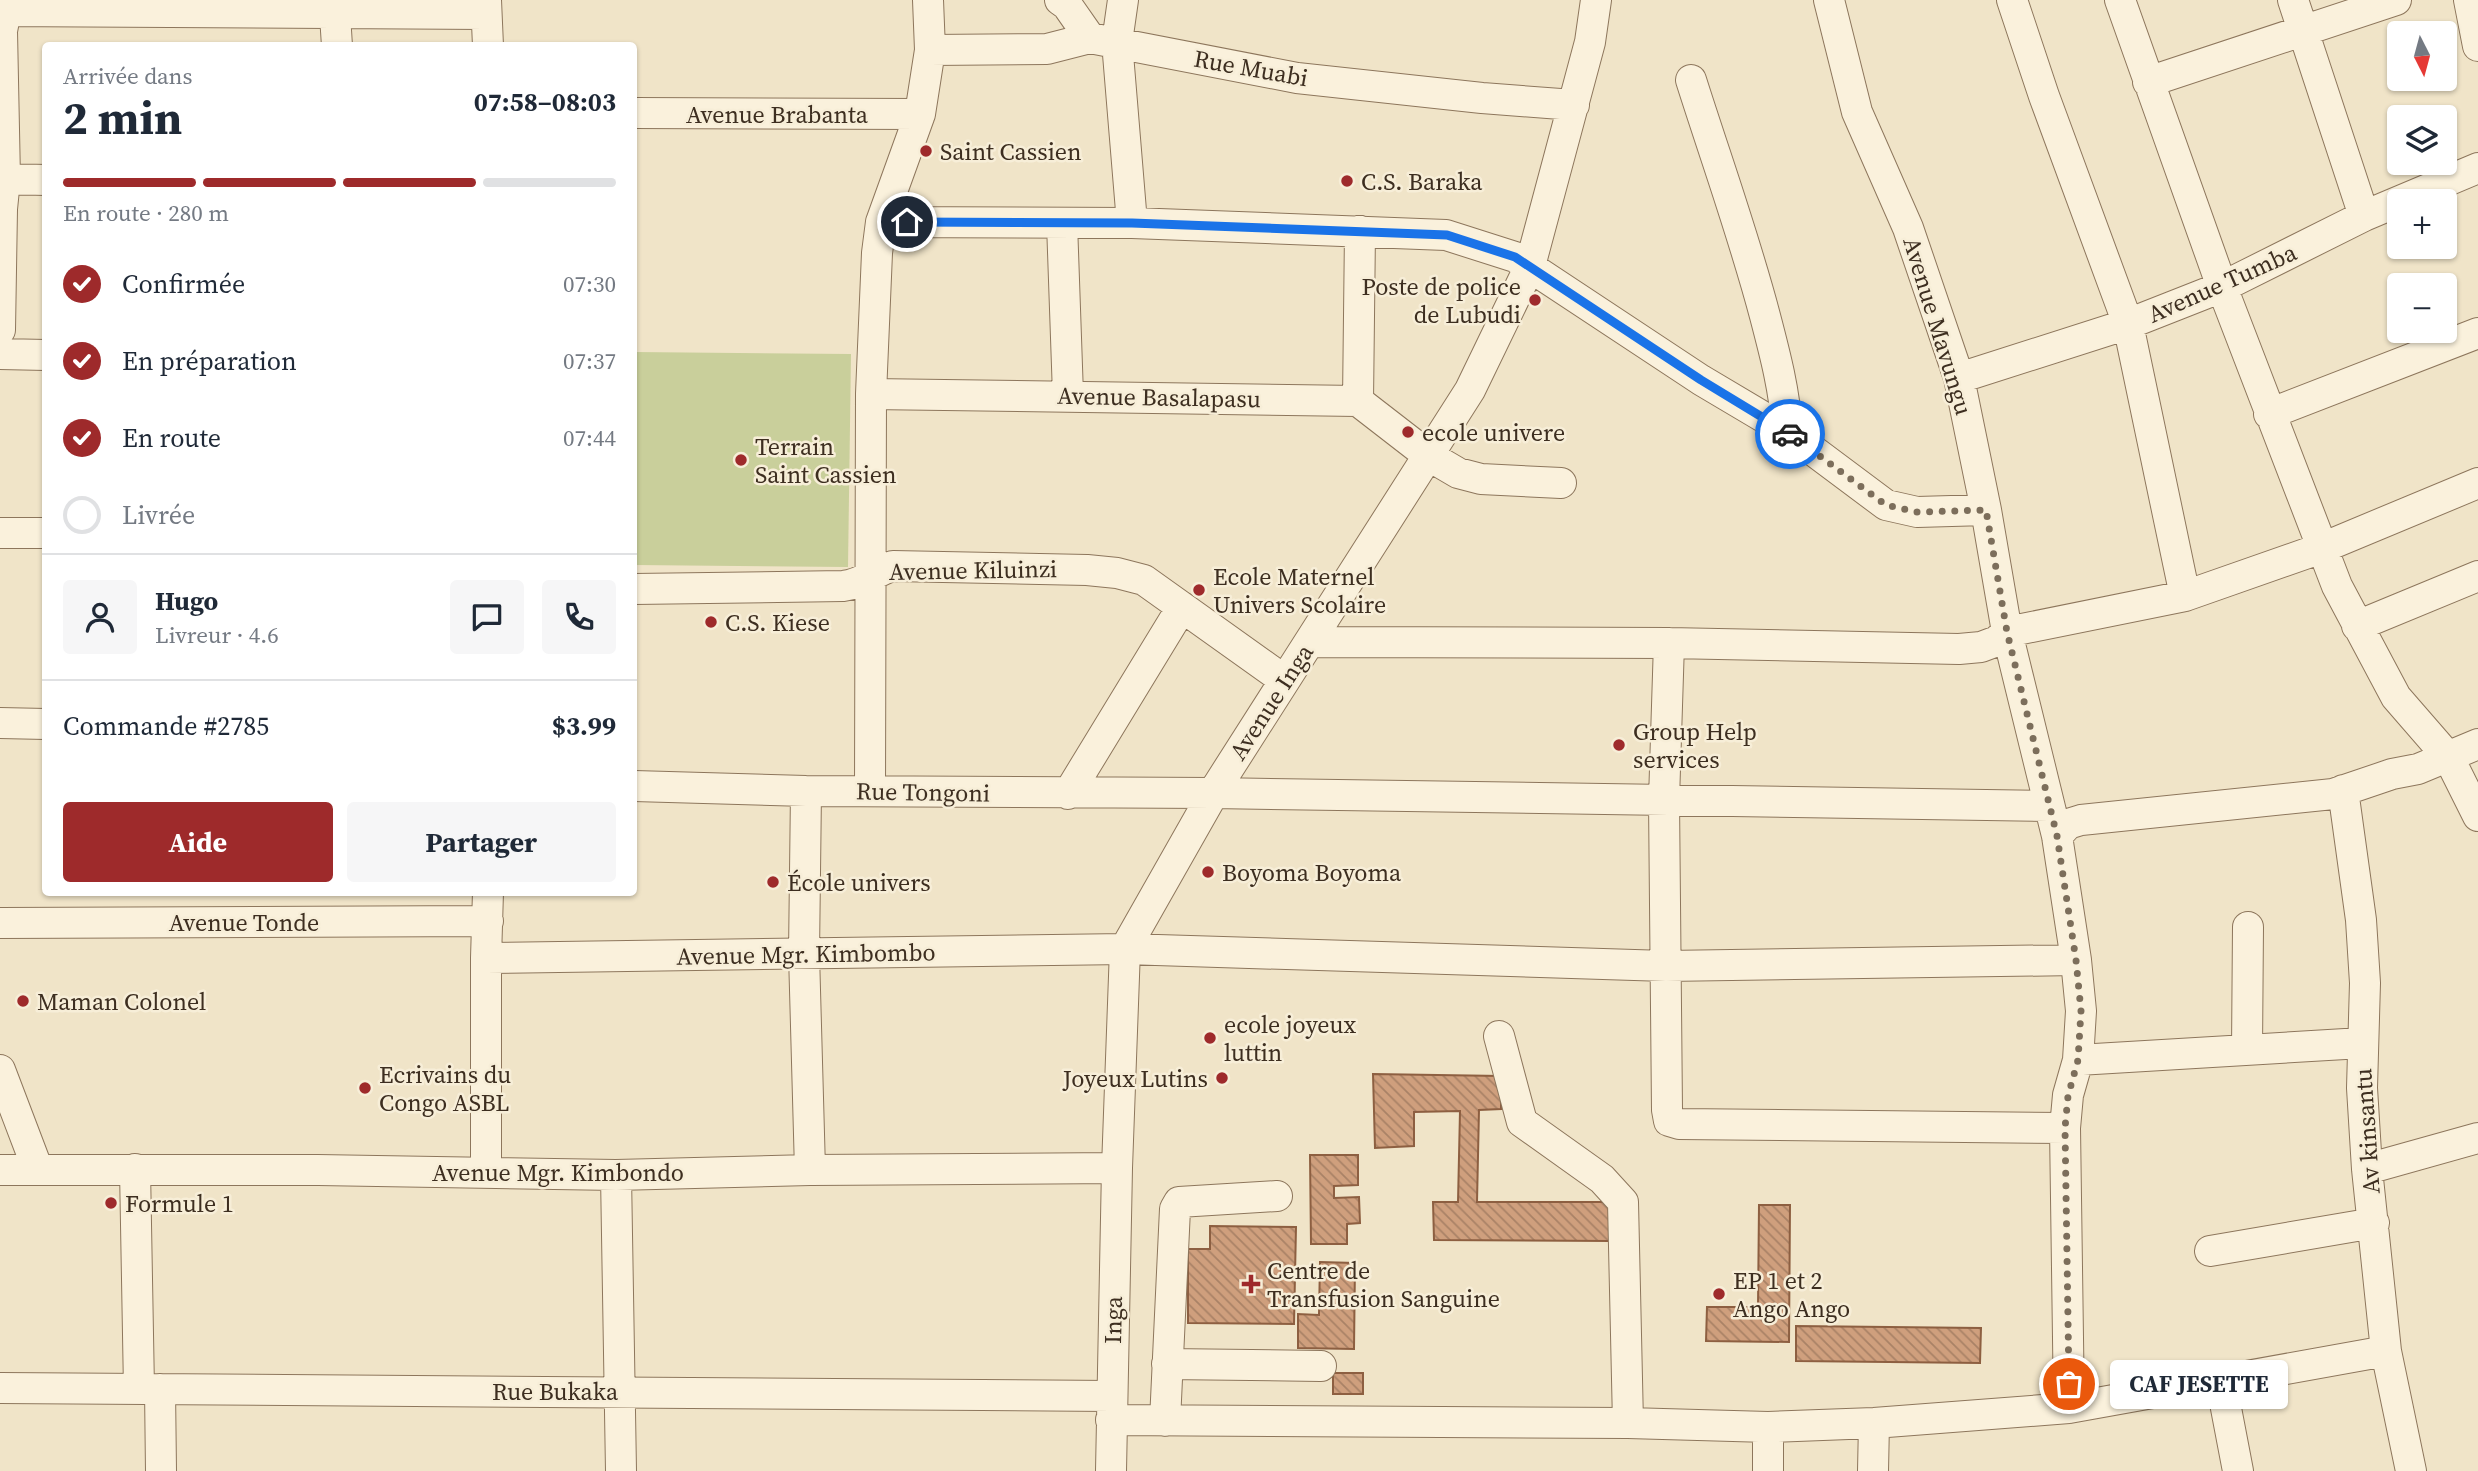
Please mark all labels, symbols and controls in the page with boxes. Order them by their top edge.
north arrow [2387,21,2457,91]
map controls [2387,21,2457,343]
street label: Rue Muabi [1191,42,1311,94]
text: Arrivée dans [63,60,193,92]
text: 07:58–08:03 [474,84,616,120]
text: 2 min [63,86,182,149]
street label: Avenue Brabanta [686,98,869,131]
button: layers [2387,105,2457,175]
place label: Saint Cassien [940,135,1082,168]
marker: Saint Cassien [918,143,934,159]
place label: C.S. Baraka [1361,165,1483,198]
marker: C.S. Baraka [1339,173,1355,189]
button: + [2387,189,2457,259]
pin [877,192,937,252]
text: En route · 280 m [63,197,229,229]
icon: home [888,203,926,241]
street label: Avenue Mavungu [1895,233,1981,419]
street label: Avenue Tumba [2142,235,2302,331]
icon: check [63,265,101,303]
text: Confirmée [122,266,245,302]
text: 07:30 [563,268,616,300]
place label: Poste de police de Lubudi [1361,270,1521,331]
button: − [2387,273,2457,343]
marker: Poste de police de Lubudi [1527,292,1543,308]
icon: check [63,342,101,380]
text: En préparation [122,343,297,379]
text: 07:37 [563,345,616,377]
street label: Avenue Basalapasu [1057,379,1261,415]
courier [1755,399,1825,469]
icon: car [1771,415,1809,453]
place label: ecole univere [1422,416,1565,449]
icon: check [63,419,101,457]
text: En route [122,420,221,456]
text: 07:44 [563,422,616,454]
marker: ecole univere [1400,424,1416,440]
place label: Terrain Saint Cassien [755,430,897,491]
marker: Terrain Saint Cassien [733,452,749,468]
text: Livrée [122,497,195,533]
street label: Avenue Kiluinzi [889,552,1057,588]
place label: Ecole Maternel Univers Scolaire [1213,560,1386,621]
button: person [63,580,137,654]
button: chat [450,580,524,654]
button: phone [542,580,616,654]
marker: Ecole Maternel Univers Scolaire [1191,582,1207,598]
text: Hugo [155,583,218,619]
place label: C.S. Kiese [725,606,830,639]
marker: C.S. Kiese [703,614,719,630]
text: Livreur · 4.6 [155,619,279,651]
street label: Avenue Inga [1221,637,1321,766]
text: Commande #2785 [63,708,269,744]
text: $3.99 [552,708,616,744]
place label: Group Help services [1633,715,1757,776]
marker: Group Help services [1611,737,1627,753]
street label: Rue Tongoni [856,774,990,810]
button: Aide [63,802,333,882]
button: Partager [347,802,616,882]
place label: Boyoma Boyoma [1222,856,1402,889]
marker: Boyoma Boyoma [1200,864,1216,880]
place label: École univers [787,866,931,899]
marker: École univers [765,874,781,890]
street label: Avenue Tonde [169,906,319,939]
street label: Avenue Mgr. Kimbombo [676,935,936,973]
place label: Maman Colonel [37,985,206,1018]
marker: Maman Colonel [15,993,31,1009]
place label: ecole joyeux luttin [1224,1008,1356,1069]
marker: ecole joyeux luttin [1202,1030,1218,1046]
place label: Ecrivains du Congo ASBL [379,1058,511,1119]
place label: Joyeux Lutins [1062,1062,1208,1095]
street label: Av kinsantu [2346,1067,2388,1195]
marker: Joyeux Lutins [1214,1070,1230,1086]
marker: Ecrivains du Congo ASBL [357,1080,373,1096]
street label: Avenue Mgr. Kimbondo [432,1156,684,1189]
place label: Formule 1 [125,1187,234,1220]
marker: Formule 1 [103,1195,119,1211]
place label: Centre de Transfusion Sanguine [1267,1254,1500,1315]
place label: EP 1 et 2 Ango Ango [1733,1264,1850,1325]
marker: Centre de Transfusion Sanguine [1241,1274,1261,1294]
marker: EP 1 et 2 Ango Ango [1711,1286,1727,1302]
street label: Inga [1096,1295,1130,1344]
pin [2039,1354,2099,1414]
callout: CAF JESETTE [2111,1360,2290,1408]
icon: bag [2050,1365,2088,1403]
text: CAF JESETTE [2129,1368,2269,1400]
street label: Rue Bukaka [492,1375,619,1408]

